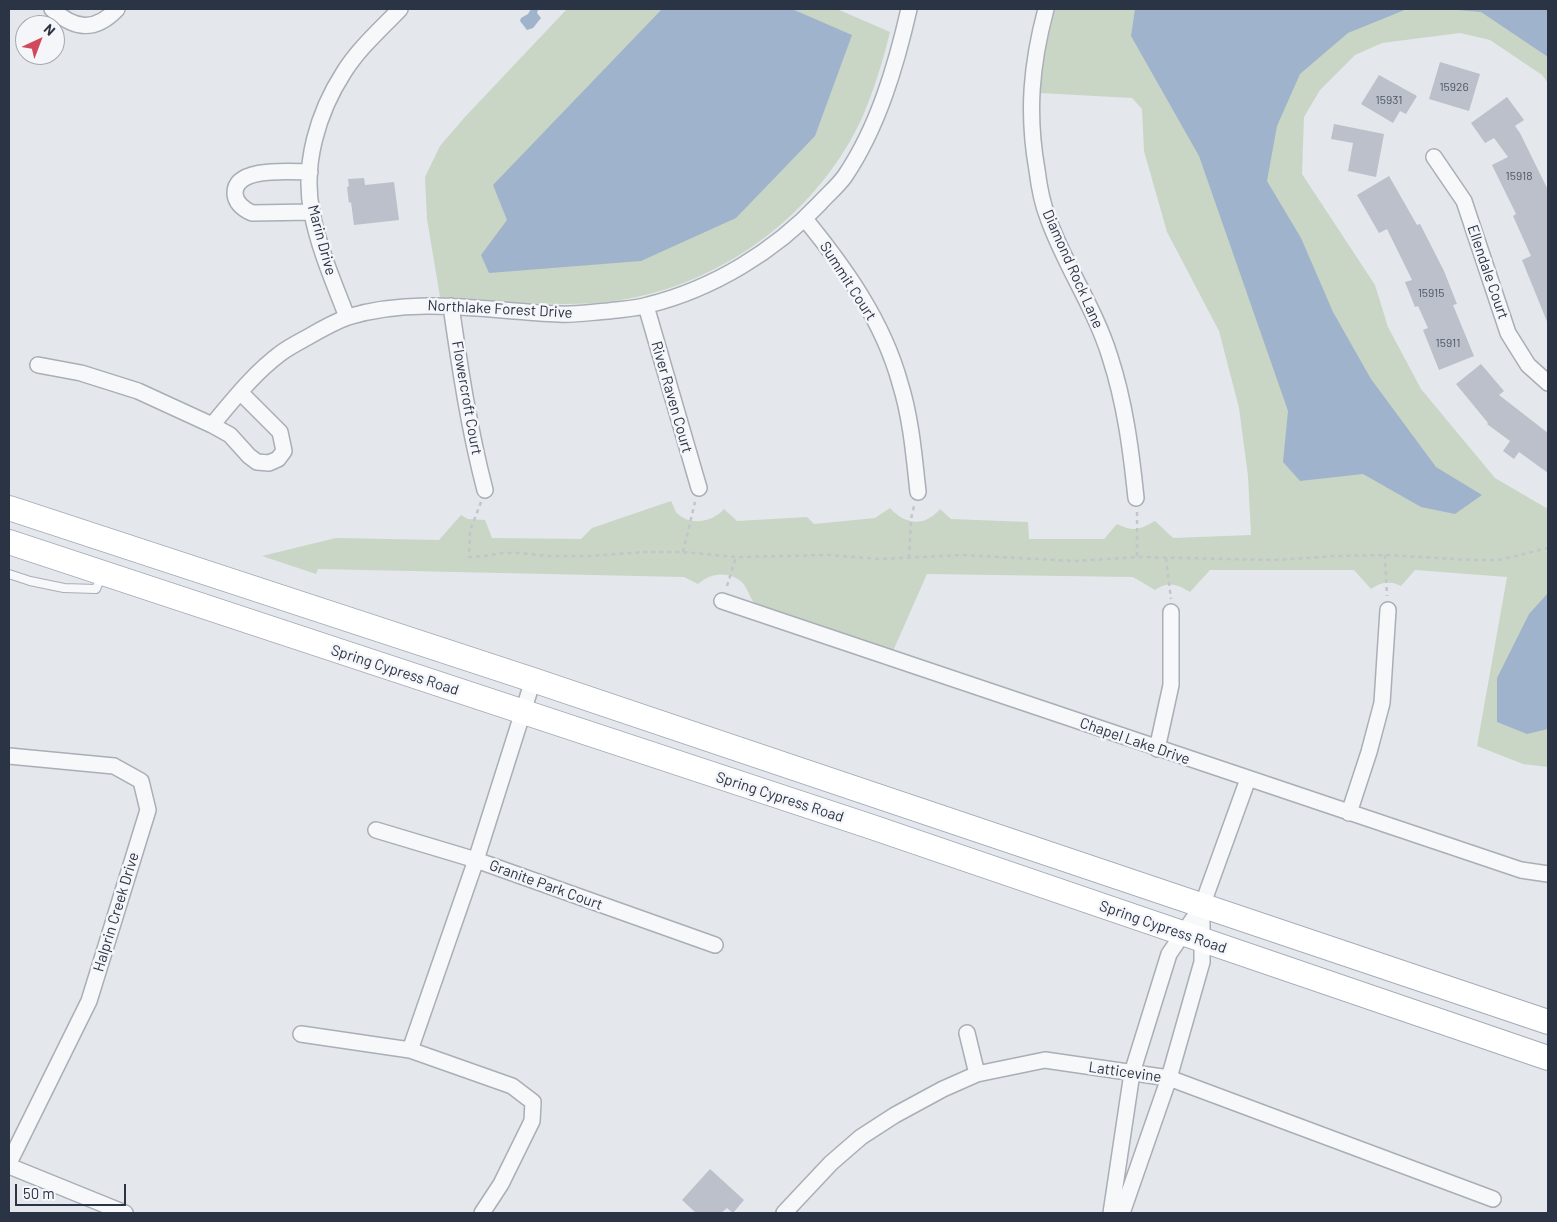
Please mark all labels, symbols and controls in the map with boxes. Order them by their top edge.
north arrow [15,15,65,65]
text: N [41,20,59,39]
house number: 15926 [1439,80,1469,94]
house number: 15931 [1376,93,1402,107]
house number: 15918 [1506,169,1532,183]
street label: Marin Drive [304,203,340,277]
street label: Diamond Rock Lane [1039,207,1107,331]
street label: Ellendale Court [1463,222,1513,322]
street label: Summit Court [816,238,880,324]
house number: 15915 [1418,286,1444,300]
street label: Northlake Forest Drive [427,296,573,322]
house number: 15911 [1436,336,1460,350]
street label: River Raven Court [647,339,697,455]
street label: Flowercroft Court [448,340,486,456]
street label: Spring Cypress Road [329,641,461,699]
street label: Chapel Lake Drive [1078,714,1192,768]
street label: Spring Cypress Road [714,768,846,826]
street label: Halprin Creek Drive [89,850,143,974]
street label: Granite Park Court [487,856,605,914]
street label: Spring Cypress Road [1097,897,1229,957]
street label: Latticevine [1087,1058,1163,1086]
scale bar [18,1174,129,1206]
text: 50 m [23,1184,55,1202]

